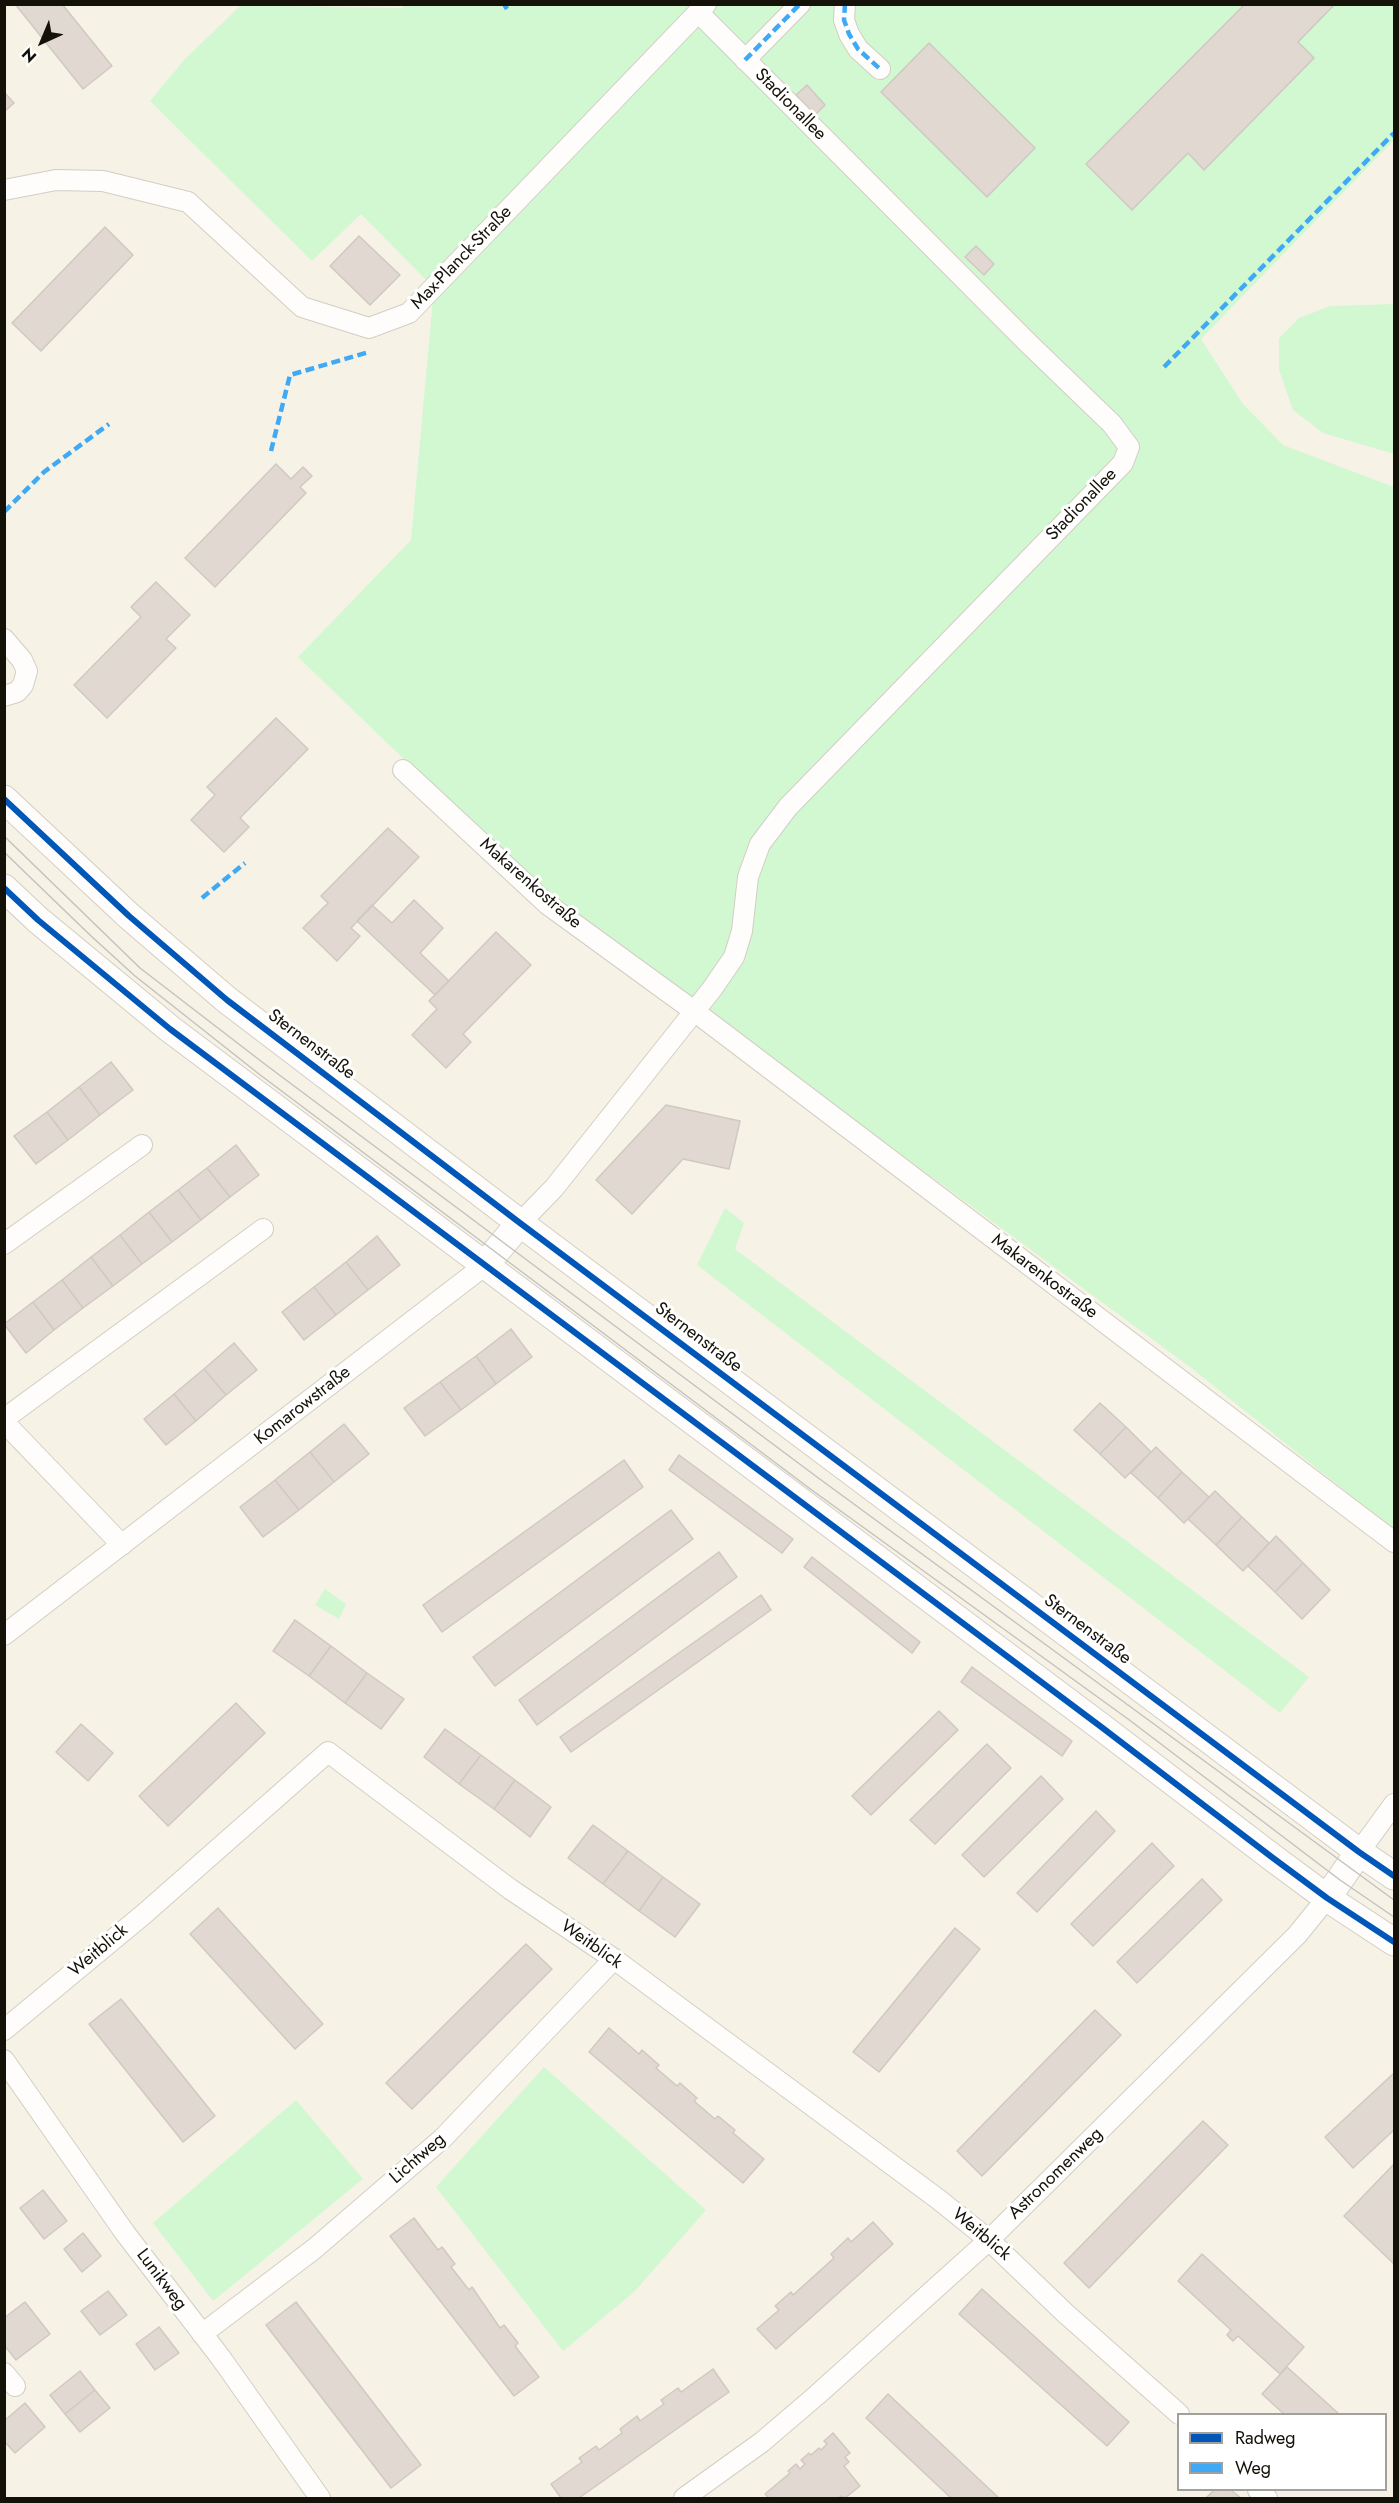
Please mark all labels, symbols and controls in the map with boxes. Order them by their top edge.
north arrow [12,12,72,72]
text: N [17,43,42,68]
street label: Stadionallee [750,65,830,145]
street label: Max-Planck-Straße [407,202,517,314]
street label: Stadionallee [1042,464,1122,546]
street label: Makarenkostraße [475,834,585,934]
street label: Sternenstraße [263,1005,359,1085]
street label: Makarenkostraße [986,1230,1102,1324]
street label: Sternenstraße [650,1298,746,1378]
street label: Komarowstraße [251,1362,355,1450]
street label: Sternenstraße [1039,1590,1135,1670]
street label: Weitblick [556,1916,626,1974]
street label: Weitblick [65,1920,133,1982]
street label: Astronomenweg [1004,2124,1108,2224]
street label: Lichtweg [386,2129,450,2189]
street label: Weitblick [947,2204,1015,2266]
street label: Lunikweg [131,2245,191,2315]
legend [1177,2413,1387,2491]
text: Radweg [1235,2425,1296,2451]
text: Weg [1235,2455,1271,2481]

